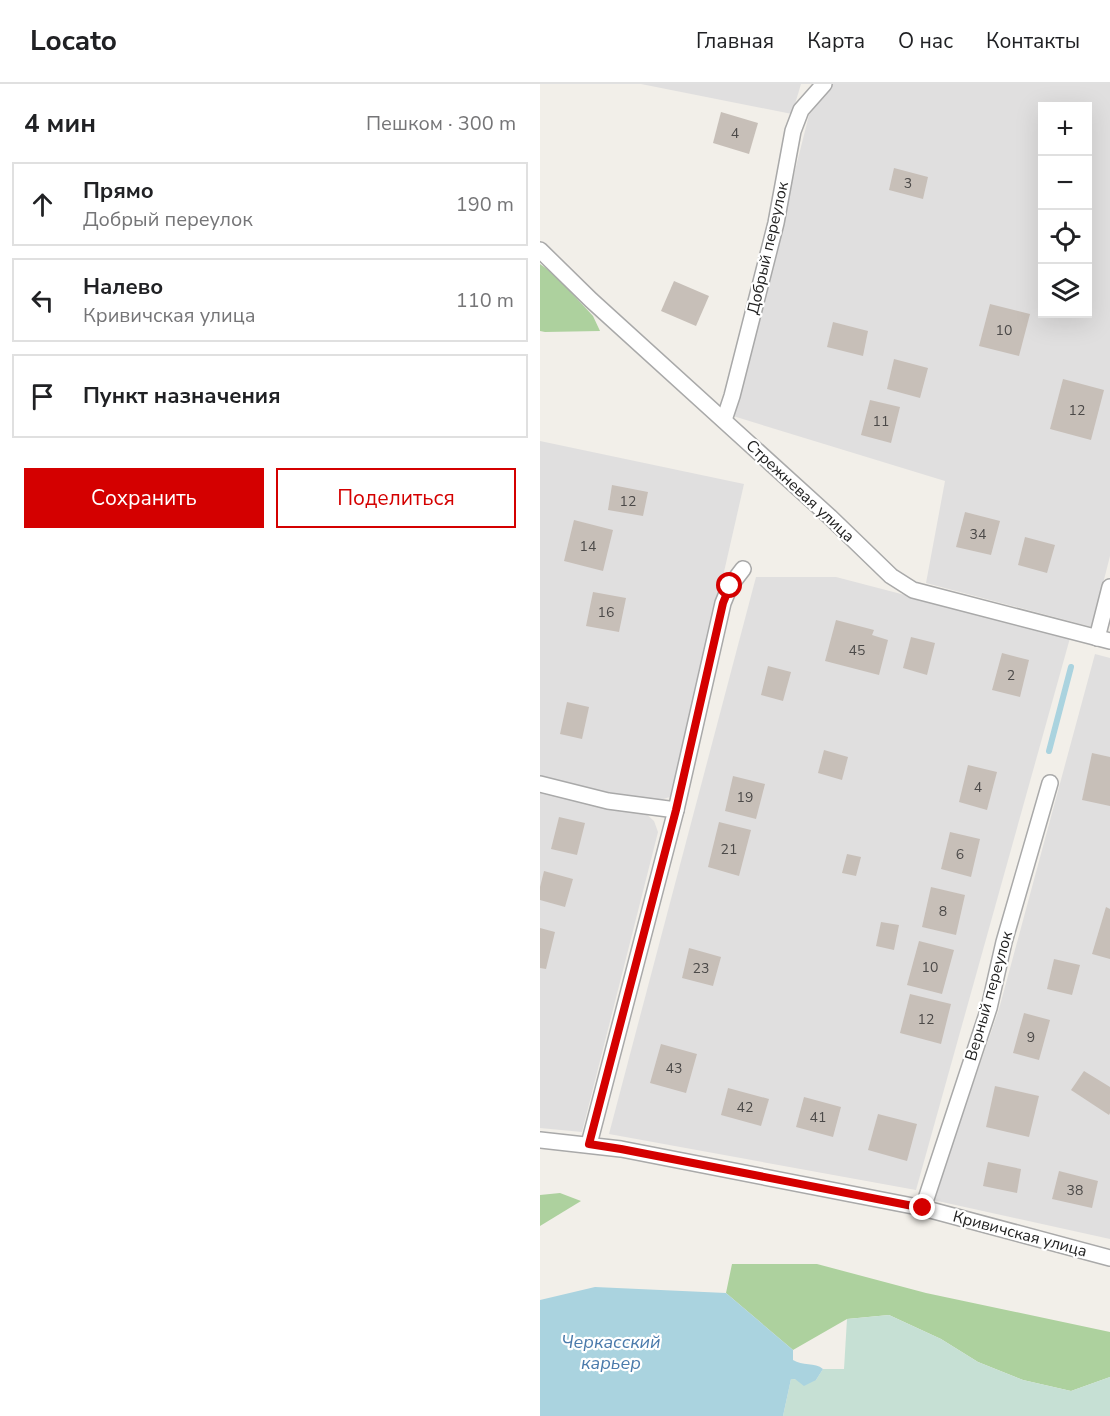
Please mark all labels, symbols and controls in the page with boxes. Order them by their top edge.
text: Locato [30,22,117,60]
text: Главная [696,27,774,55]
text: Карта [807,27,865,55]
text: О нас [898,27,953,55]
text: Контакты [986,27,1080,55]
map controls [1038,102,1092,318]
button: + [1038,102,1092,156]
text: 4 мин [24,106,96,141]
text: Пешком · 300 m [366,110,516,137]
house number: 4 [731,124,739,143]
button: − [1038,156,1092,210]
house number: 3 [904,174,912,193]
text: Прямо [83,176,154,206]
street label: Добрый переулок [742,179,794,317]
icon: ahead [26,188,59,221]
text: 190 m [456,191,514,218]
text: Добрый переулок [83,206,253,233]
button: locate [1038,210,1092,264]
button: layers [1038,264,1092,318]
text: Налево [83,272,163,302]
icon: left [26,284,59,317]
text: 110 m [456,287,514,314]
text: Кривичская улица [83,302,255,329]
house number: 10 [996,321,1012,340]
icon: arrive [26,380,59,413]
text: Пункт назначения [83,381,281,411]
house number: 12 [1069,401,1085,420]
house number: 11 [873,412,889,431]
street label: Стрежневая улица [741,435,859,547]
button: Сохранить [24,468,264,528]
button: Поделиться [276,468,516,528]
house number: 12 [620,492,636,511]
house number: 34 [970,525,986,544]
house number: 14 [580,537,596,556]
route start [716,572,742,598]
house number: 16 [598,603,614,622]
house number: 45 [849,641,865,660]
house number: 2 [1007,666,1015,685]
house number: 4 [974,778,982,797]
house number: 19 [737,788,753,807]
house number: 21 [721,840,737,859]
house number: 6 [956,845,964,864]
house number: 8 [939,902,947,921]
street label: Верный переулок [960,928,1018,1064]
house number: 10 [922,958,938,977]
house number: 23 [693,959,709,978]
house number: 12 [918,1010,934,1029]
house number: 9 [1027,1028,1035,1047]
house number: 43 [666,1059,682,1078]
house number: 42 [737,1098,753,1117]
house number: 41 [810,1108,826,1127]
house number: 38 [1067,1181,1083,1200]
route end [909,1194,935,1220]
street label: Кривичская улица [951,1206,1089,1262]
water label: Черкасский карьер [561,1330,661,1375]

